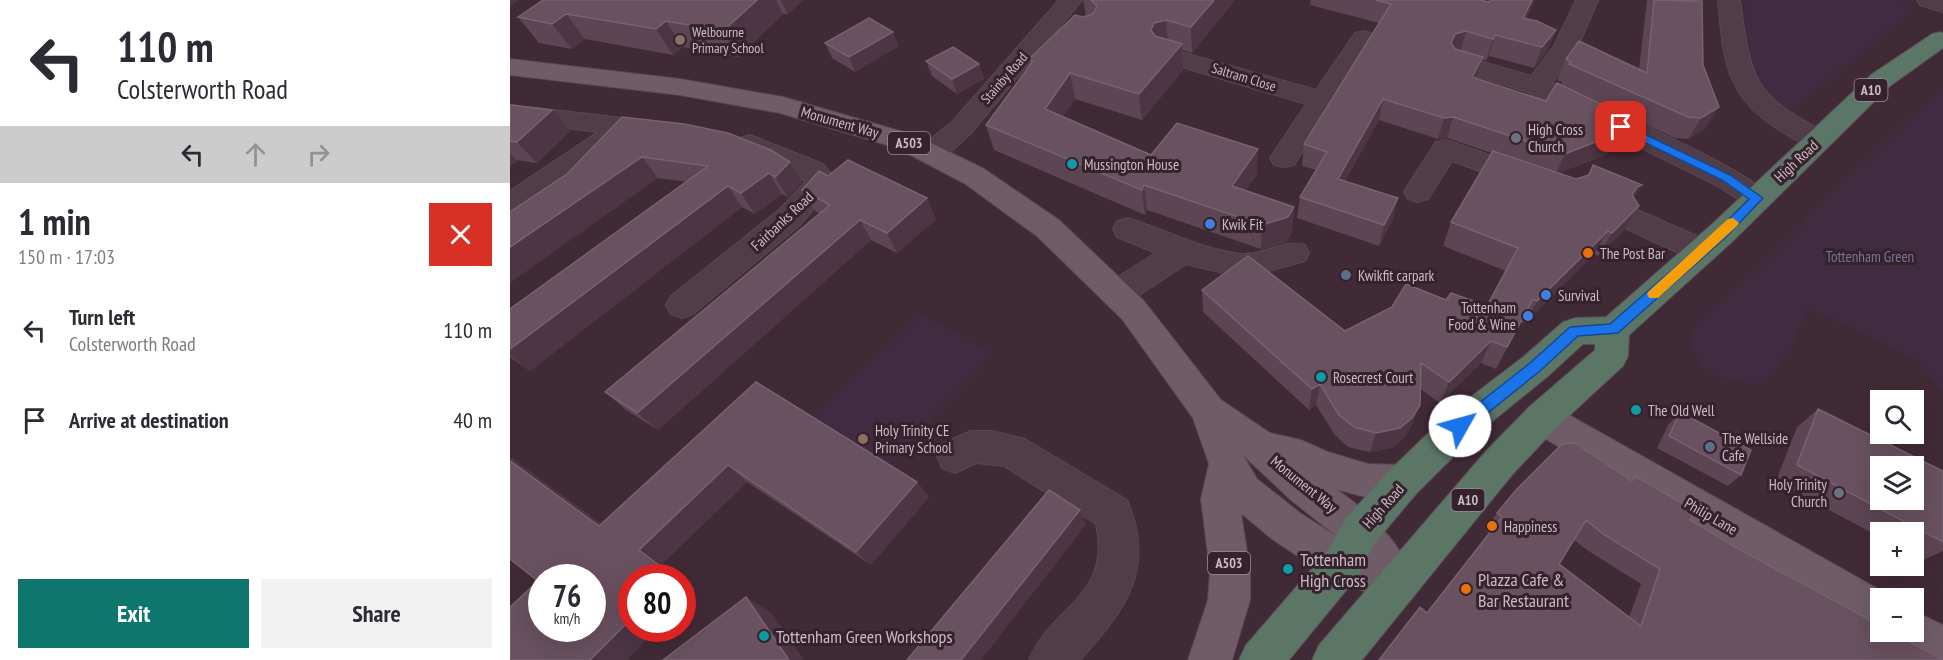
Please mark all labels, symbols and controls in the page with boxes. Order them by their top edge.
text: 110 m [117,19,214,74]
place label: Welbourne Primary School [692,23,764,57]
icon: left [18,24,96,102]
marker: Welbourne Primary School [673,33,687,47]
street label: Stainby Road [977,49,1031,107]
street label: Saltram Close [1210,59,1279,95]
text: Colsterworth Road [117,72,288,106]
road number: A10 [1854,79,1888,101]
pin [1595,101,1646,152]
street label: Monument Way [799,102,881,142]
icon: arrive [1604,110,1637,143]
place label: High Cross Church [1528,120,1583,156]
marker: High Cross Church [1509,131,1523,145]
road number: A503 [888,132,930,154]
street label: High Road [1770,136,1822,186]
icon: left [176,138,209,171]
icon: ahead [239,138,272,171]
icon: right [302,138,335,171]
place label: Mussington House [1084,155,1179,174]
marker: Mussington House [1065,157,1079,171]
street label: Fairbanks Road [747,187,817,255]
text: 1 min [18,198,91,245]
button: close [429,203,492,266]
place label: Kwik Fit [1222,215,1263,234]
marker: Kwik Fit [1203,217,1217,231]
text: 150 m · 17:03 [18,244,115,270]
place label: The Post Bar [1600,244,1666,263]
marker: The Post Bar [1581,246,1595,260]
park label: Tottenham Green [1826,247,1914,266]
place label: Kwikfit carpark [1358,266,1435,285]
marker: Kwikfit carpark [1339,268,1353,282]
place label: Survival [1558,286,1600,305]
marker: Survival [1539,288,1553,302]
place label: Tottenham Food & Wine [1448,298,1516,334]
text: Turn left [69,303,135,331]
marker: Tottenham Food & Wine [1521,309,1535,323]
icon: left [18,314,51,347]
text: 110 m [443,316,492,344]
text: Colsterworth Road [69,331,196,357]
place label: Rosecrest Court [1333,368,1413,387]
marker: Rosecrest Court [1314,370,1328,384]
map controls [1870,390,1924,642]
button: search [1870,390,1924,444]
position arrow [1428,394,1492,458]
place label: The Old Well [1648,401,1715,420]
marker: The Old Well [1629,403,1643,417]
icon: arrive [18,404,51,437]
text: Arrive at destination [69,406,229,434]
text: 40 m [453,406,492,434]
place label: Holy Trinity CE Primary School [875,421,952,457]
place label: The Wellside Cafe [1722,429,1788,465]
marker: Holy Trinity CE Primary School [856,432,870,446]
marker: The Wellside Cafe [1703,440,1717,454]
street label: Monument Way [1267,451,1341,517]
button: layers [1870,456,1924,510]
place label: Holy Trinity Church [1769,475,1827,511]
street label: High Road [1358,480,1408,532]
marker: Holy Trinity Church [1832,486,1846,500]
road number: A10 [1452,489,1484,511]
street label: Philip Lane [1681,493,1741,539]
place label: Happiness [1504,517,1557,536]
marker: Happiness [1485,519,1499,533]
button: + [1870,522,1924,576]
place label: Tottenham High Cross [1300,548,1366,592]
road number: A503 [1208,552,1250,574]
marker: Tottenham High Cross [1281,562,1295,576]
speed limit sign: 80 [618,564,696,642]
place label: Plazza Cafe & Bar Restaurant [1478,568,1569,612]
text: 76 [553,576,581,615]
button: Exit [18,579,249,648]
button: Share [261,579,492,648]
marker: Plazza Cafe & Bar Restaurant [1459,582,1473,596]
button: − [1870,588,1924,642]
text: km/h [554,609,580,628]
place label: Tottenham Green Workshops [776,625,953,648]
marker: Tottenham Green Workshops [757,629,771,643]

